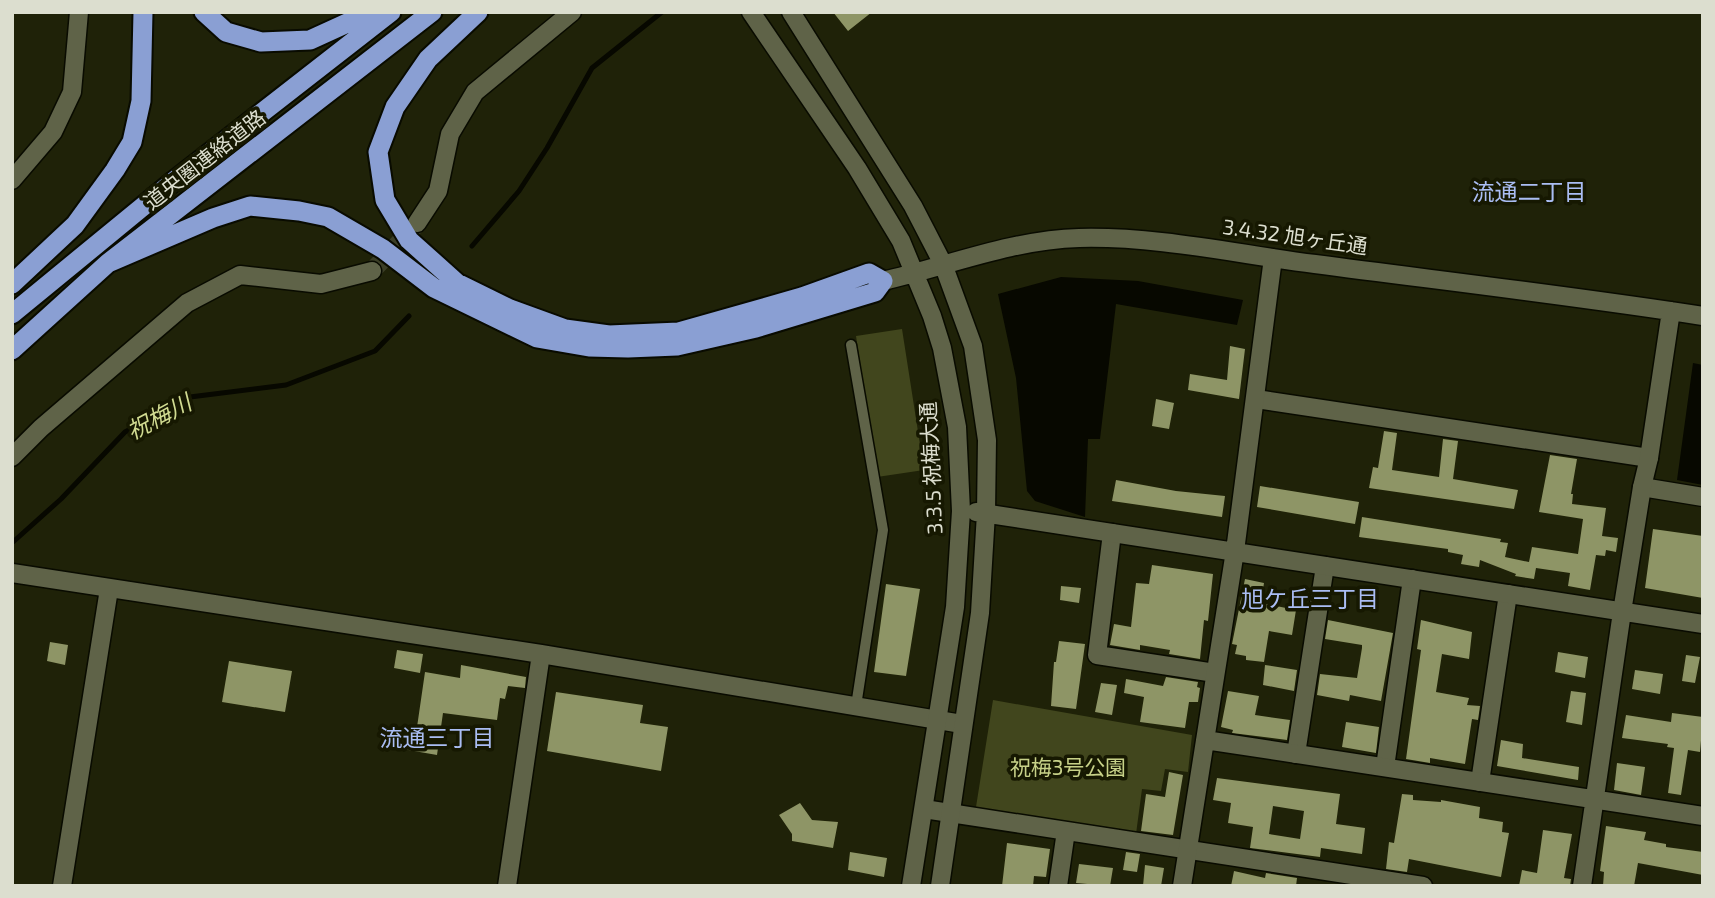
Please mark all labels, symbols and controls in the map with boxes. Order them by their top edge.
street label: 道央圏連絡道路 [138,104,270,214]
district label: 流通二丁目 [1472,177,1587,205]
street label: 3.4.32 旭ヶ丘通 [1221,213,1369,258]
water label: 祝梅川 [121,386,198,445]
street label: 3.3.5 祝梅大通 [915,401,946,535]
district label: 旭ケ丘三丁目 [1241,584,1379,612]
district label: 流通三丁目 [380,723,495,751]
park label: 祝梅3号公園 [1010,754,1126,779]

